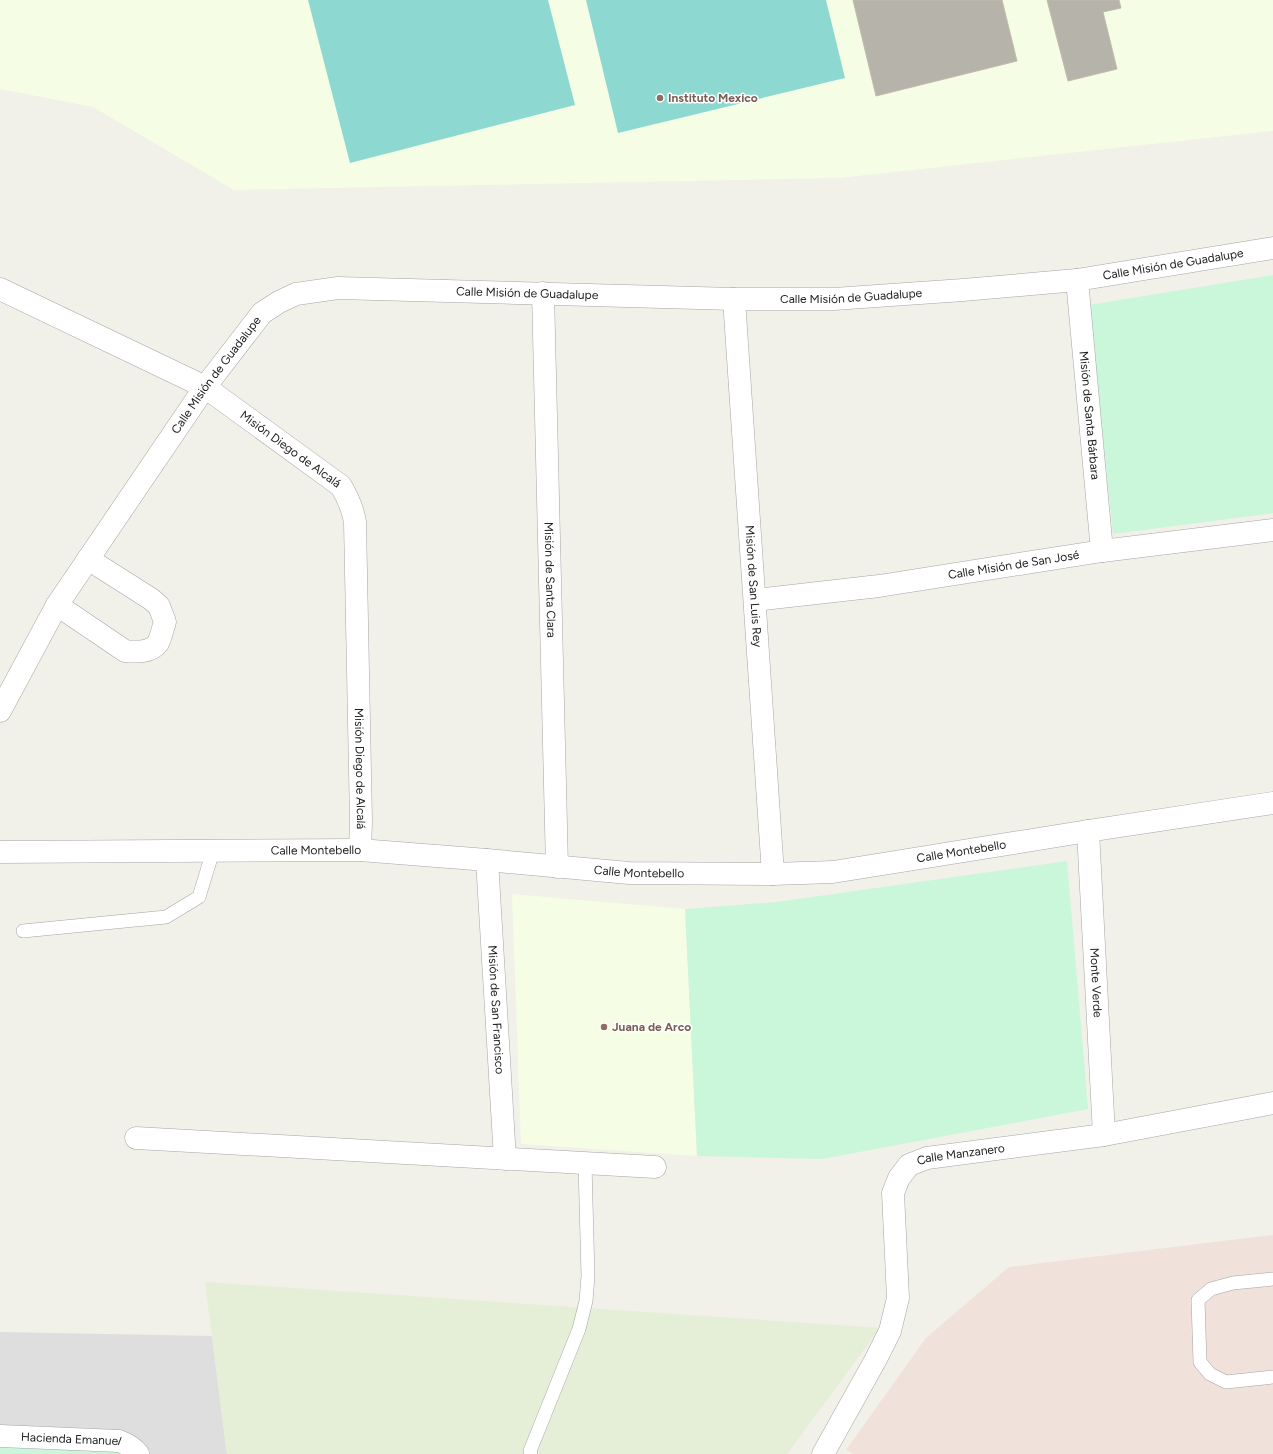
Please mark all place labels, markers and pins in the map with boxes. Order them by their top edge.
place label: Instituto Mexico [668,91,758,105]
marker: Instituto Mexico [655,93,665,103]
place label: Juana de Arco [612,1020,691,1034]
marker: Juana de Arco [599,1022,609,1032]

